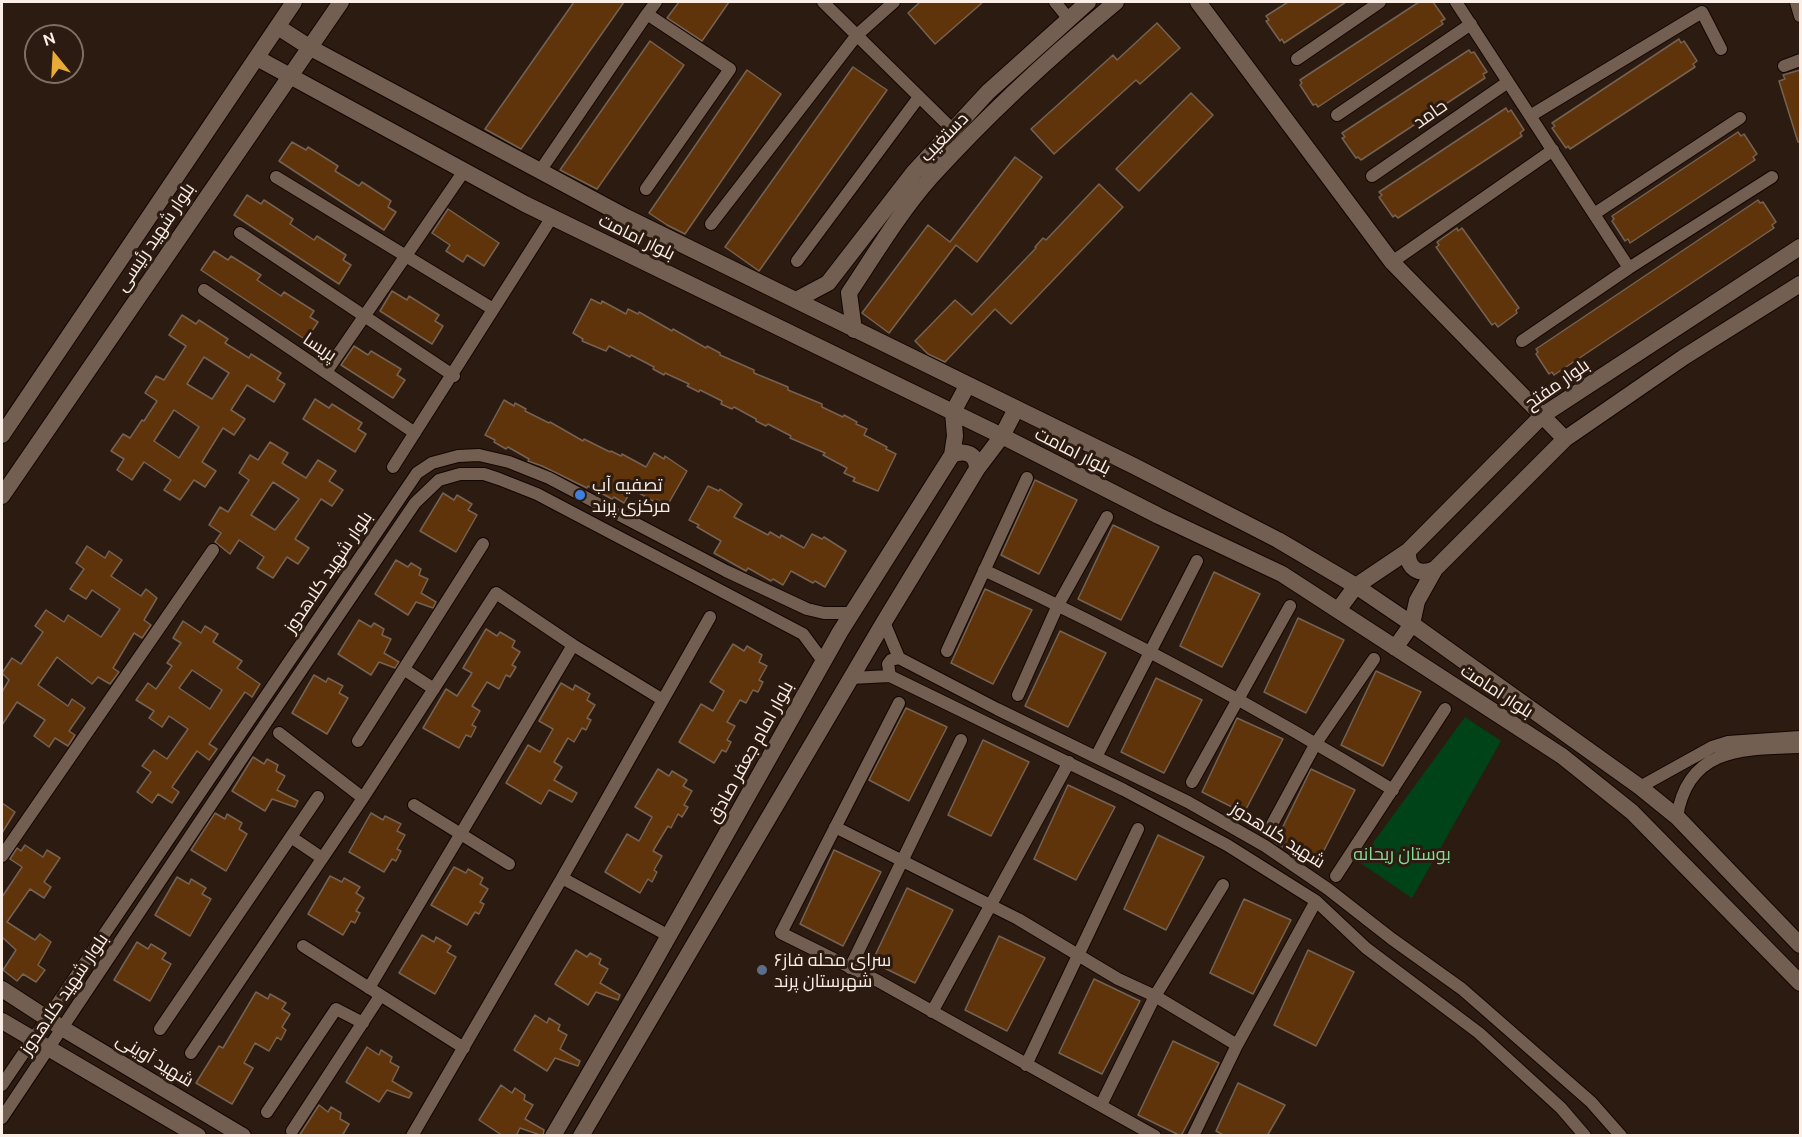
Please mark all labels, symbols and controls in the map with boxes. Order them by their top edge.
north arrow [24,24,84,84]
text: N [41,28,58,49]
street label: حامد [1409,95,1451,133]
street label: دستغیب [915,108,973,166]
street label: بلوار شهید رئیسی [111,179,199,295]
street label: بلوار امامت [595,209,679,265]
street label: پریسا [299,328,341,366]
street label: بلوار مفتح [1520,354,1594,414]
street label: بلوار امامت [1031,423,1115,479]
place label: تصفیه آب مرکزی پرند [592,474,670,516]
marker: تصفیه آب مرکزی پرند [573,488,587,502]
street label: بلوار شهید کلاهدوز [279,507,377,637]
street label: بلوار امامت [1457,660,1537,722]
street label: بلوار امام جعفر صادق [702,678,798,826]
street label: شهید کلاهدوز [1227,797,1329,873]
park label: بوستان ریحانه [1353,843,1451,865]
street label: بلوار شهید کلاهدوز [15,929,113,1059]
place label: سرای محله فاز۶ شهرستان پرند [774,949,891,992]
marker: سرای محله فاز۶ شهرستان پرند [755,963,769,977]
street label: شهید آوینی [112,1028,198,1092]

